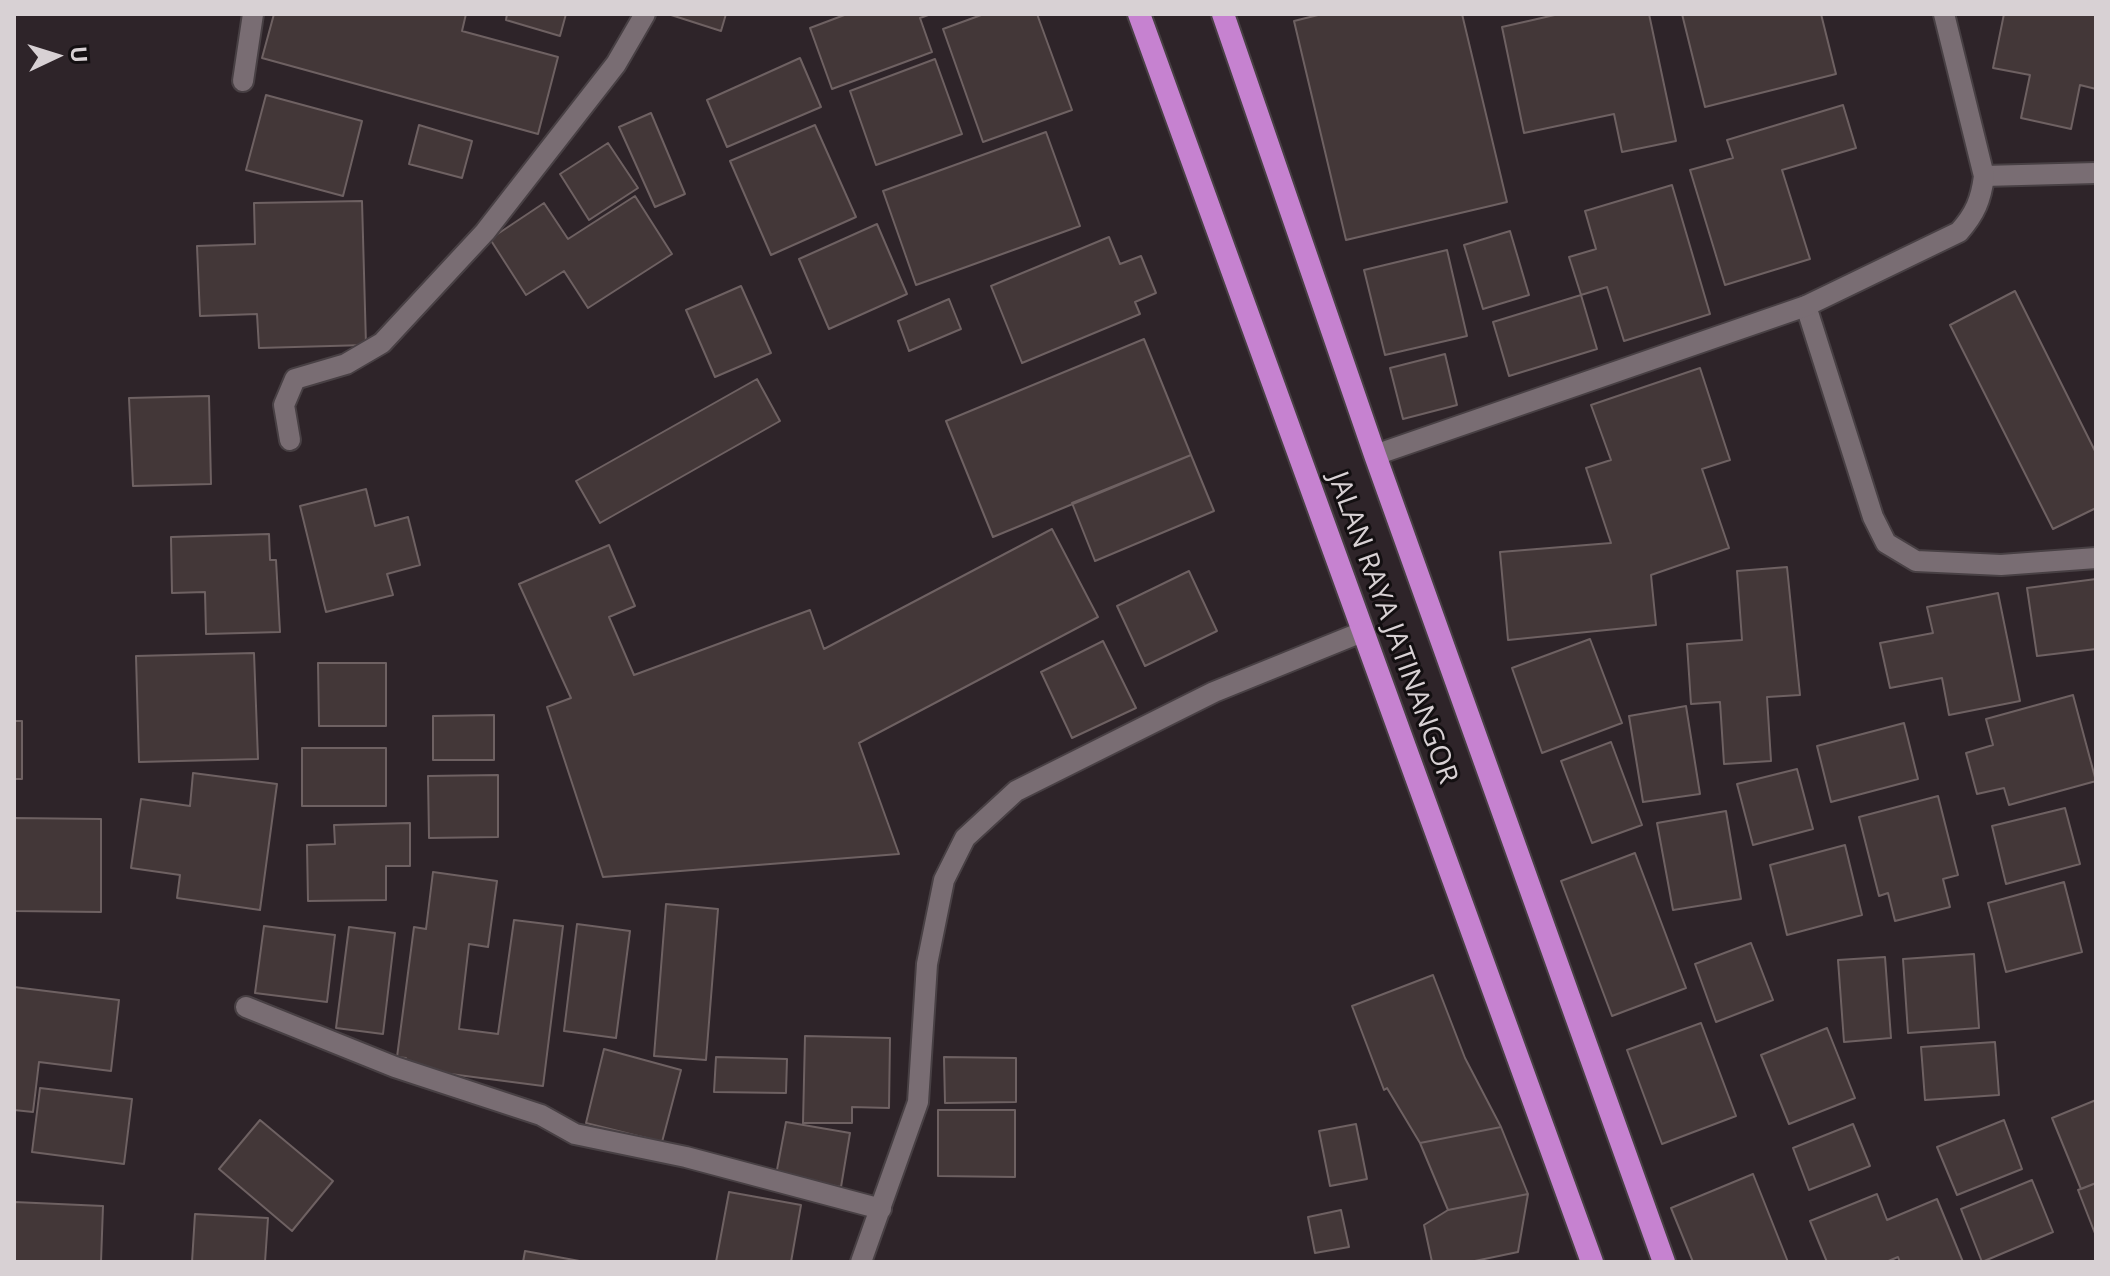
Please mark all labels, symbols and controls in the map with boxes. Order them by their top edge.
north arrow [16,16,96,96]
text: U [64,45,95,64]
street label: JALAN RAYA JATINANGOR [1320,468,1464,788]

